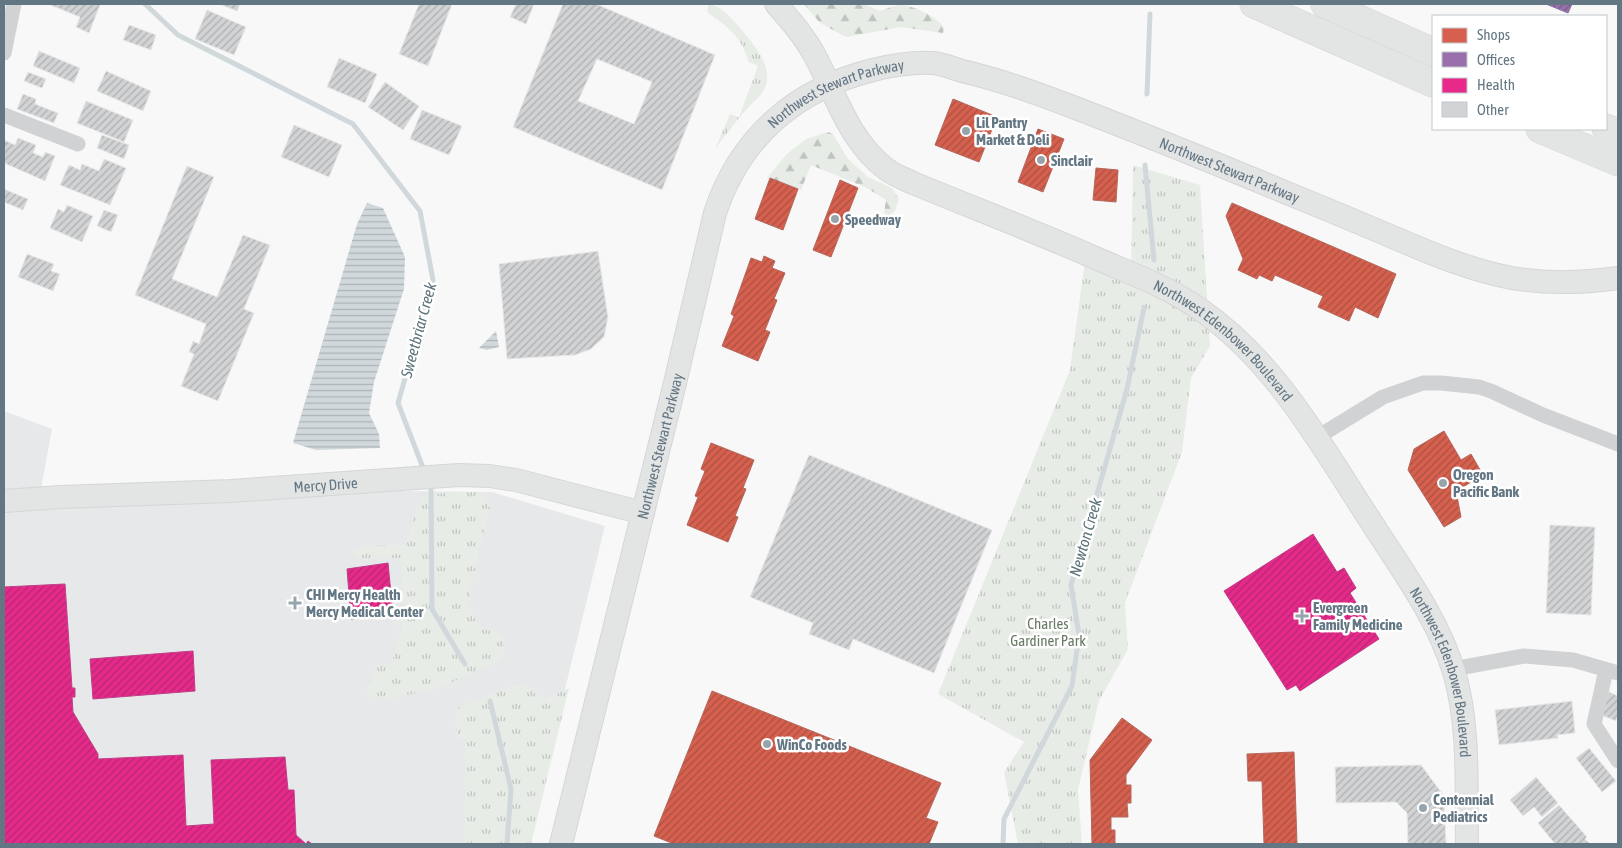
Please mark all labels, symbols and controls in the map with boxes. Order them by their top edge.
legend [1432,15,1607,130]
text: Shops [1477,26,1510,43]
text: Offices [1477,51,1515,68]
street label: Northwest Stewart Parkway [764,56,905,131]
text: Health [1477,76,1515,93]
text: Other [1477,101,1509,118]
place label: Lil Pantry Market & Deli [976,114,1049,148]
marker: Lil Pantry Market & Deli [960,125,972,137]
street label: Northwest Stewart Parkway [1157,133,1302,206]
place label: Sinclair [1051,152,1093,169]
marker: Sinclair [1035,154,1047,166]
place label: Speedway [845,211,902,228]
marker: Speedway [829,213,841,225]
street label: Northwest Edenbower Boulevard [1151,276,1297,404]
water label: Sweetbriar Creek [396,280,440,381]
street label: Northwest Stewart Parkway [633,371,686,521]
place label: Oregon Pacific Bank [1453,466,1520,500]
street label: Mercy Drive [293,474,358,495]
marker: Oregon Pacific Bank [1437,477,1449,489]
water label: Newton Creek [1065,495,1105,578]
street label: Northwest Edenbower Boulevard [1407,584,1475,758]
place label: CHI Mercy Health Mercy Medical Center [306,586,424,620]
marker: CHI Mercy Health Mercy Medical Center [288,596,302,610]
place label: Evergreen Family Medicine [1313,599,1403,633]
marker: Evergreen Family Medicine [1295,609,1309,623]
park label: Charles Gardiner Park [1010,615,1086,649]
place label: WinCo Foods [776,736,847,753]
marker: WinCo Foods [761,738,773,750]
place label: Centennial Pediatrics [1433,791,1495,825]
marker: Centennial Pediatrics [1417,802,1429,814]

